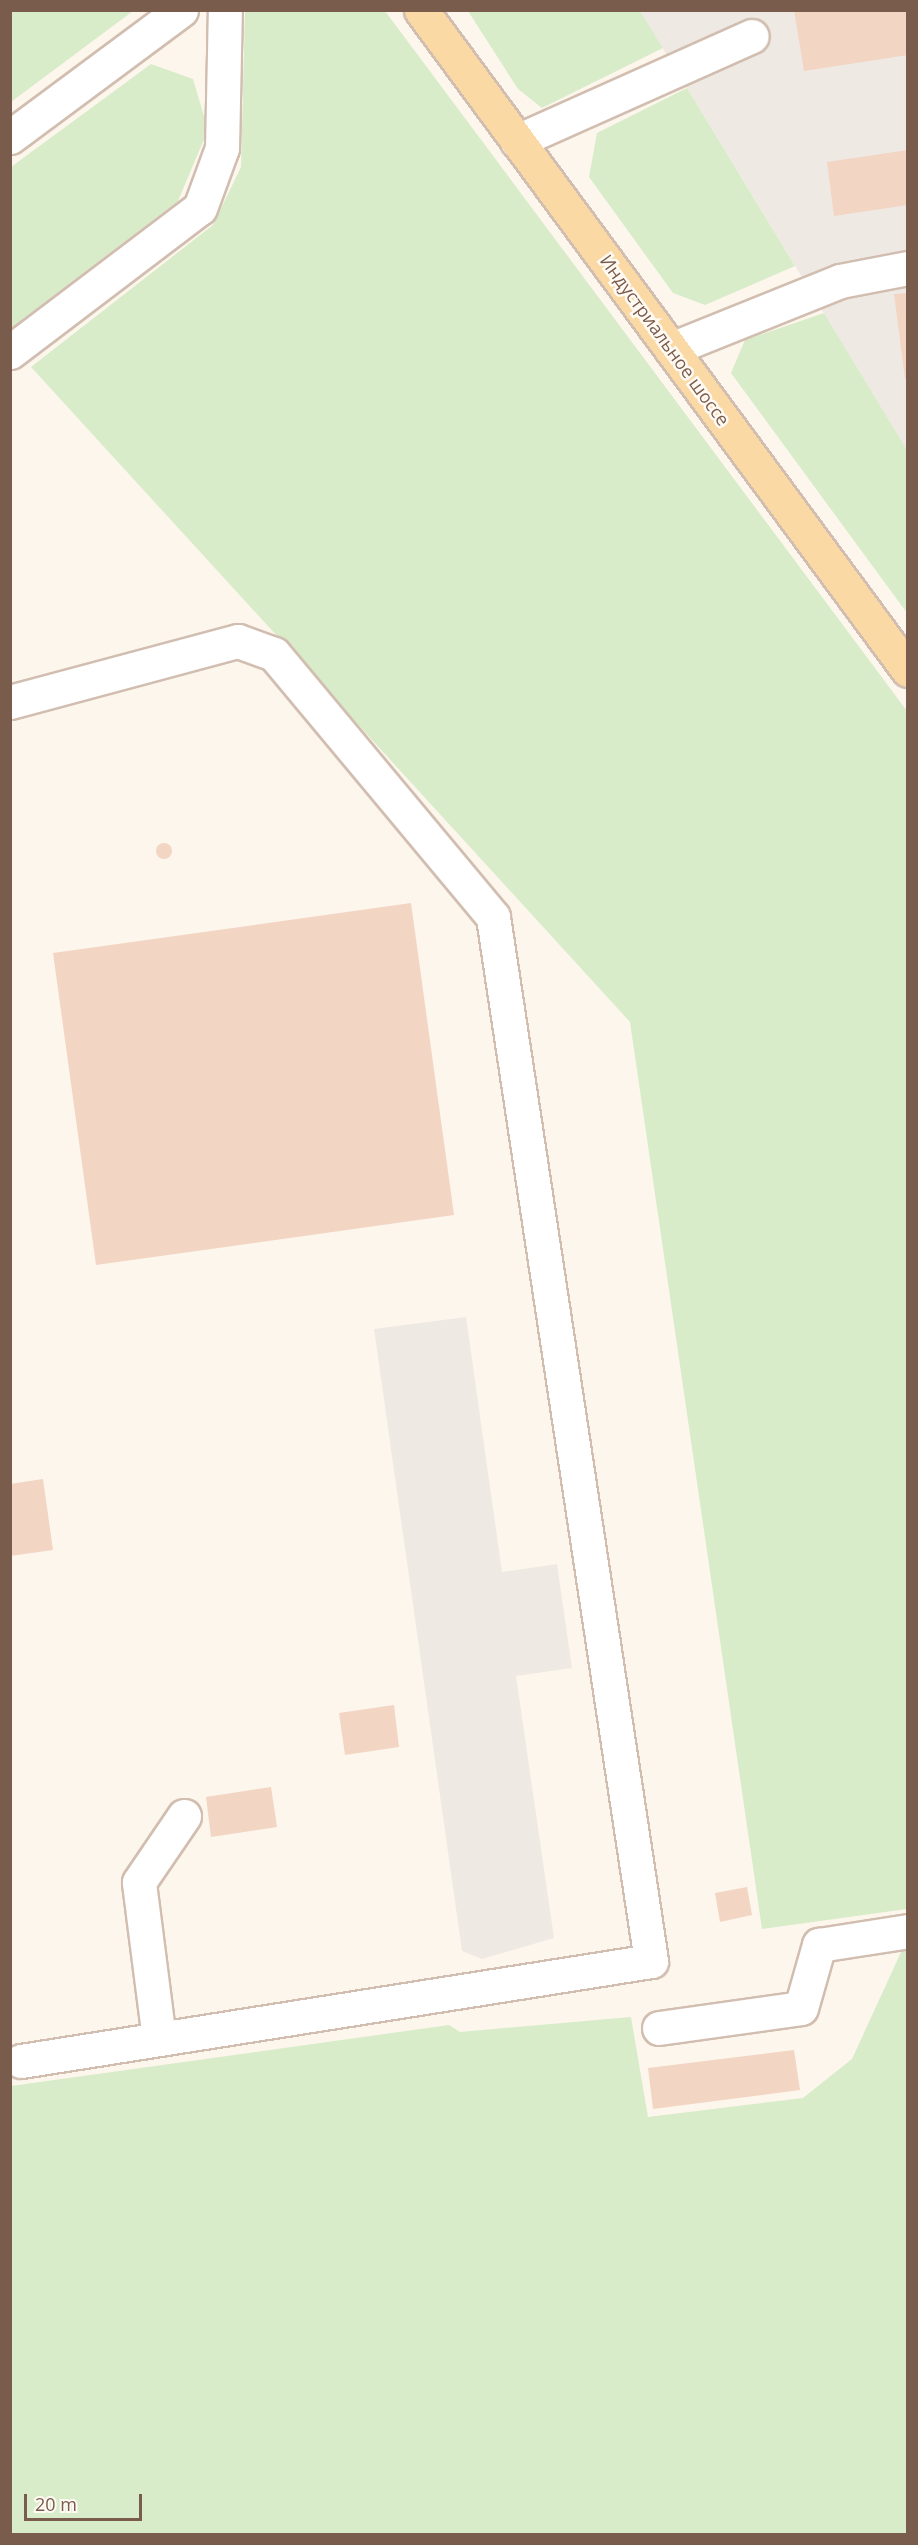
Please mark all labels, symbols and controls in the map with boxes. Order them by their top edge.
street label: Индустриальное шоссе [596,250,734,430]
scale bar [27,2482,146,2520]
text: 20 m [35,2492,77,2516]

